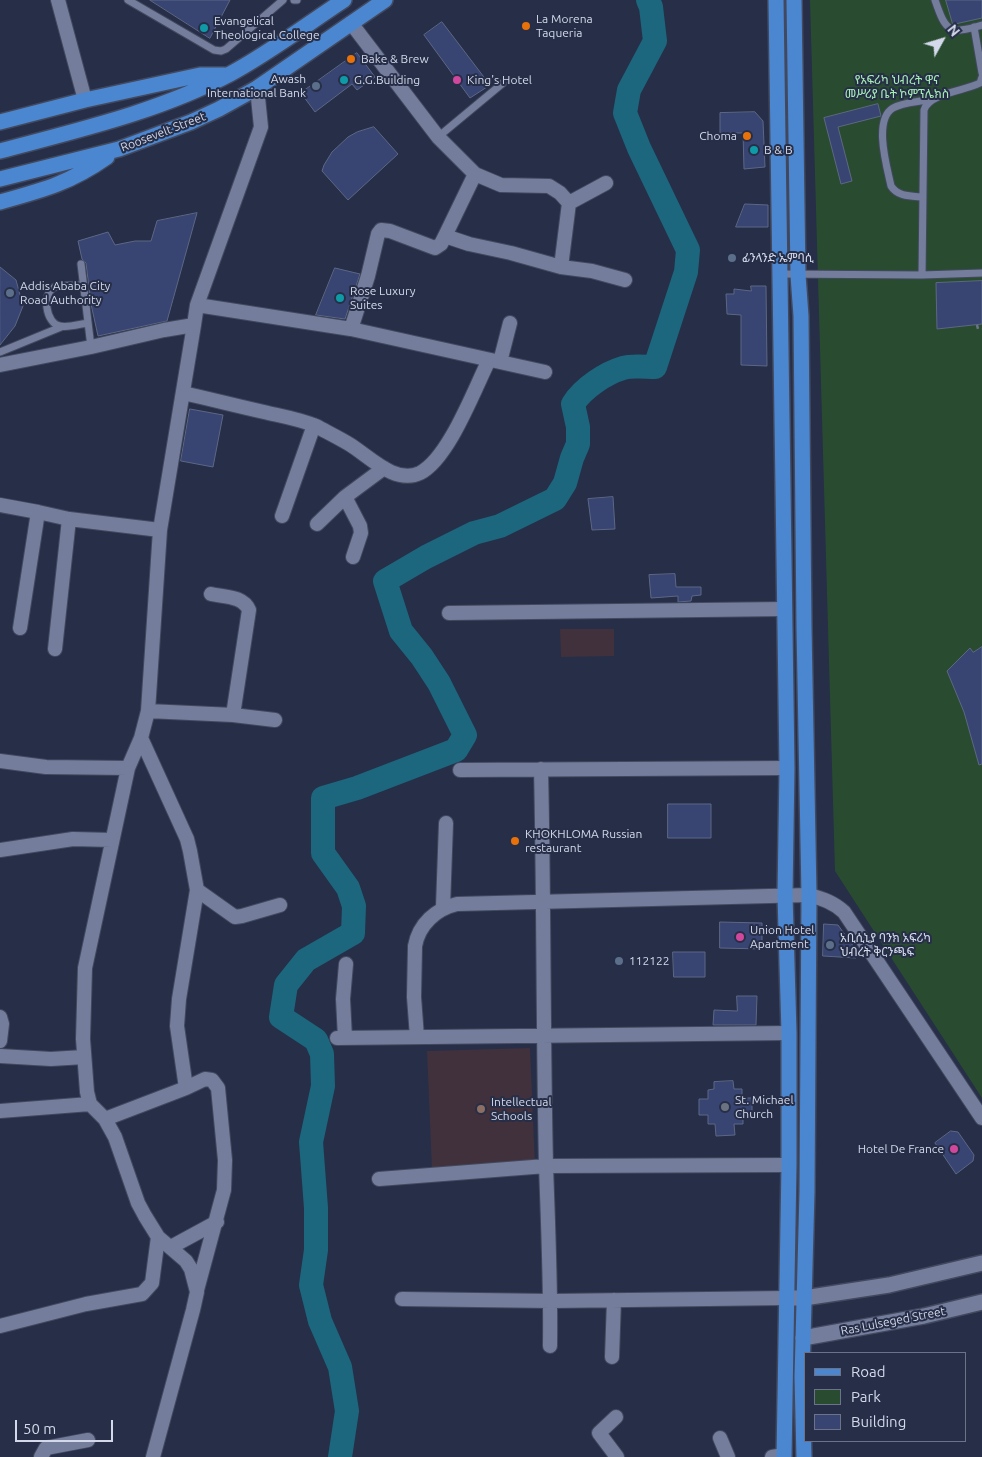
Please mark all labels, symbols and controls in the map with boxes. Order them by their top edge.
place label: La Morena Taqueria [536,12,593,40]
place label: Evangelical Theological College [214,14,320,42]
north arrow [917,15,967,65]
marker: La Morena Taqueria [520,20,532,32]
text: N [944,21,963,40]
marker: Evangelical Theological College [198,22,210,34]
place label: Bake & Brew [361,52,429,66]
marker: Bake & Brew [345,53,357,65]
place label: Awash International Bank [207,72,306,100]
place label: G.G.Building [354,73,420,87]
place label: King's Hotel [467,73,532,87]
park label: የአፍሪካ ህብረት ዋና መሥሪያ ቤት ኮምፕሌክስ [845,73,949,101]
marker: G.G.Building [338,74,350,86]
marker: King's Hotel [451,74,463,86]
marker: Awash International Bank [310,80,322,92]
street label: Roosevelt Street [118,109,208,155]
place label: Choma [699,129,737,143]
marker: Choma [741,130,753,142]
place label: B & B [764,143,793,157]
marker: B & B [748,144,760,156]
place label: ፊንላንድ ኤምባሲ [742,251,814,265]
marker: ፊንላንድ ኤምባሲ [726,252,738,264]
place label: Addis Ababa City Road Authority [20,279,110,307]
place label: Rose Luxury Suites [350,284,416,312]
marker: Addis Ababa City Road Authority [4,287,16,299]
marker: Rose Luxury Suites [334,292,346,304]
place label: KHOKHLOMA Russian restaurant [525,827,642,855]
marker: KHOKHLOMA Russian restaurant [509,835,521,847]
place label: Union Hotel Apartment [750,923,814,951]
marker: Union Hotel Apartment [734,931,746,943]
place label: አቢሲኒያ ባንክ አፍሪካ ህብረት ቅርንጫፍ [840,931,931,959]
marker: አቢሲኒያ ባንክ አፍሪካ ህብረት ቅርንጫፍ [824,939,836,951]
place label: 112122 [629,954,670,968]
marker: 112122 [613,955,625,967]
place label: St. Michael Church [735,1093,794,1121]
place label: Intellectual Schools [491,1095,552,1123]
marker: St. Michael Church [719,1101,731,1113]
marker: Intellectual Schools [475,1103,487,1115]
place label: Hotel De France [858,1142,944,1156]
marker: Hotel De France [948,1143,960,1155]
street label: Ras Lulseged Street [839,1304,947,1338]
legend [804,1352,967,1442]
text: Road [851,1363,886,1380]
text: Park [851,1388,881,1405]
scale bar [18,1410,115,1442]
text: Building [851,1413,906,1430]
text: 50 m [23,1420,56,1437]

